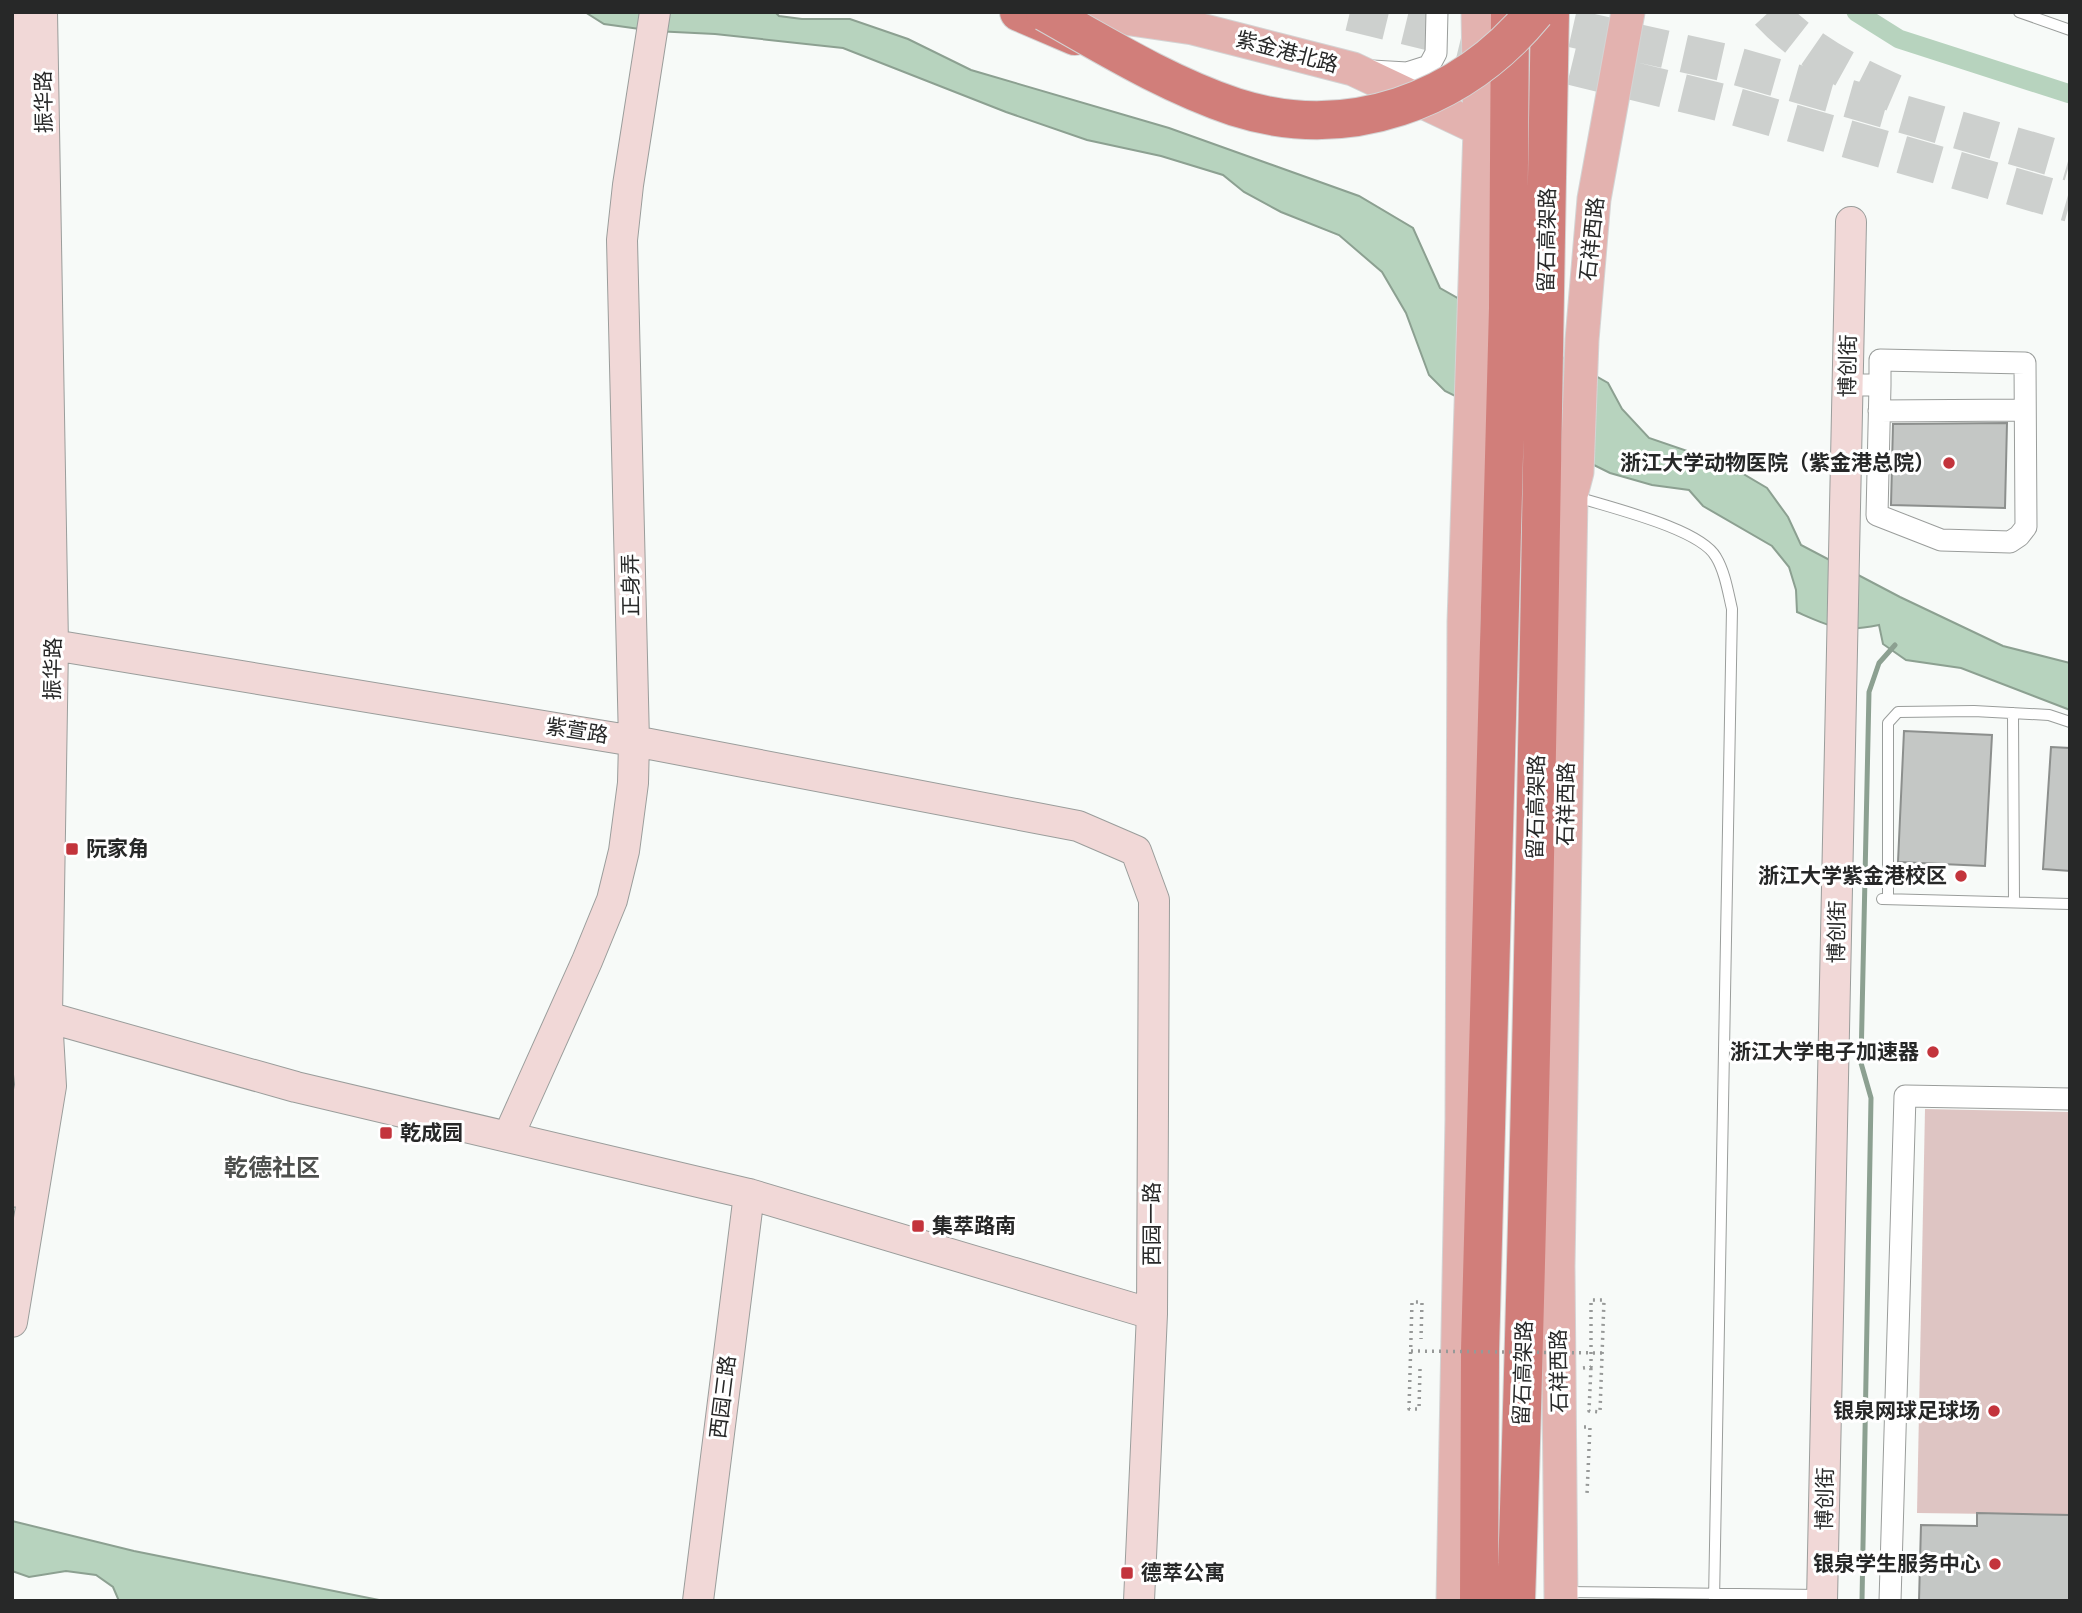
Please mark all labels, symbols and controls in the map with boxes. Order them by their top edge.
street label: 紫金港北路 [1233,26,1341,78]
street label: 振华路 [30,70,58,134]
street label: 留石高架路 [1533,187,1561,293]
street label: 石祥西路 [1575,196,1609,282]
street label: 博创街 [1834,334,1862,398]
place label: 浙江大学动物医院（紫金港总院） [1620,450,1935,476]
marker: 浙江大学动物医院（紫金港总院） [1941,455,1957,471]
street label: 正身弄 [617,553,645,617]
street label: 振华路 [39,637,67,701]
street label: 紫萱路 [544,713,610,749]
street label: 留石高架路 [1522,754,1550,860]
street label: 石祥西路 [1552,762,1580,846]
place label: 阮家角 [86,836,149,862]
marker: 阮家角 [64,841,80,857]
place label: 浙江大学紫金港校区 [1758,863,1947,889]
marker: 浙江大学紫金港校区 [1953,868,1969,884]
street label: 博创街 [1823,900,1851,964]
place label: 浙江大学电子加速器 [1730,1039,1919,1065]
marker: 浙江大学电子加速器 [1925,1044,1941,1060]
place label: 乾成园 [400,1120,463,1146]
marker: 乾成园 [378,1125,394,1141]
district label: 乾德社区 [224,1153,320,1183]
street label: 西园一路 [1139,1182,1165,1266]
place label: 集萃路南 [932,1213,1016,1239]
marker: 集萃路南 [910,1218,926,1234]
street label: 留石高架路 [1508,1320,1538,1426]
street label: 石祥西路 [1545,1329,1573,1413]
street label: 西园三路 [705,1354,741,1440]
place label: 银泉网球足球场 [1833,1398,1980,1424]
marker: 银泉网球足球场 [1986,1403,2002,1419]
street label: 博创街 [1811,1467,1839,1531]
place label: 银泉学生服务中心 [1813,1551,1981,1577]
marker: 银泉学生服务中心 [1987,1556,2003,1572]
place label: 德萃公寓 [1141,1560,1225,1586]
marker: 德萃公寓 [1119,1565,1135,1581]

